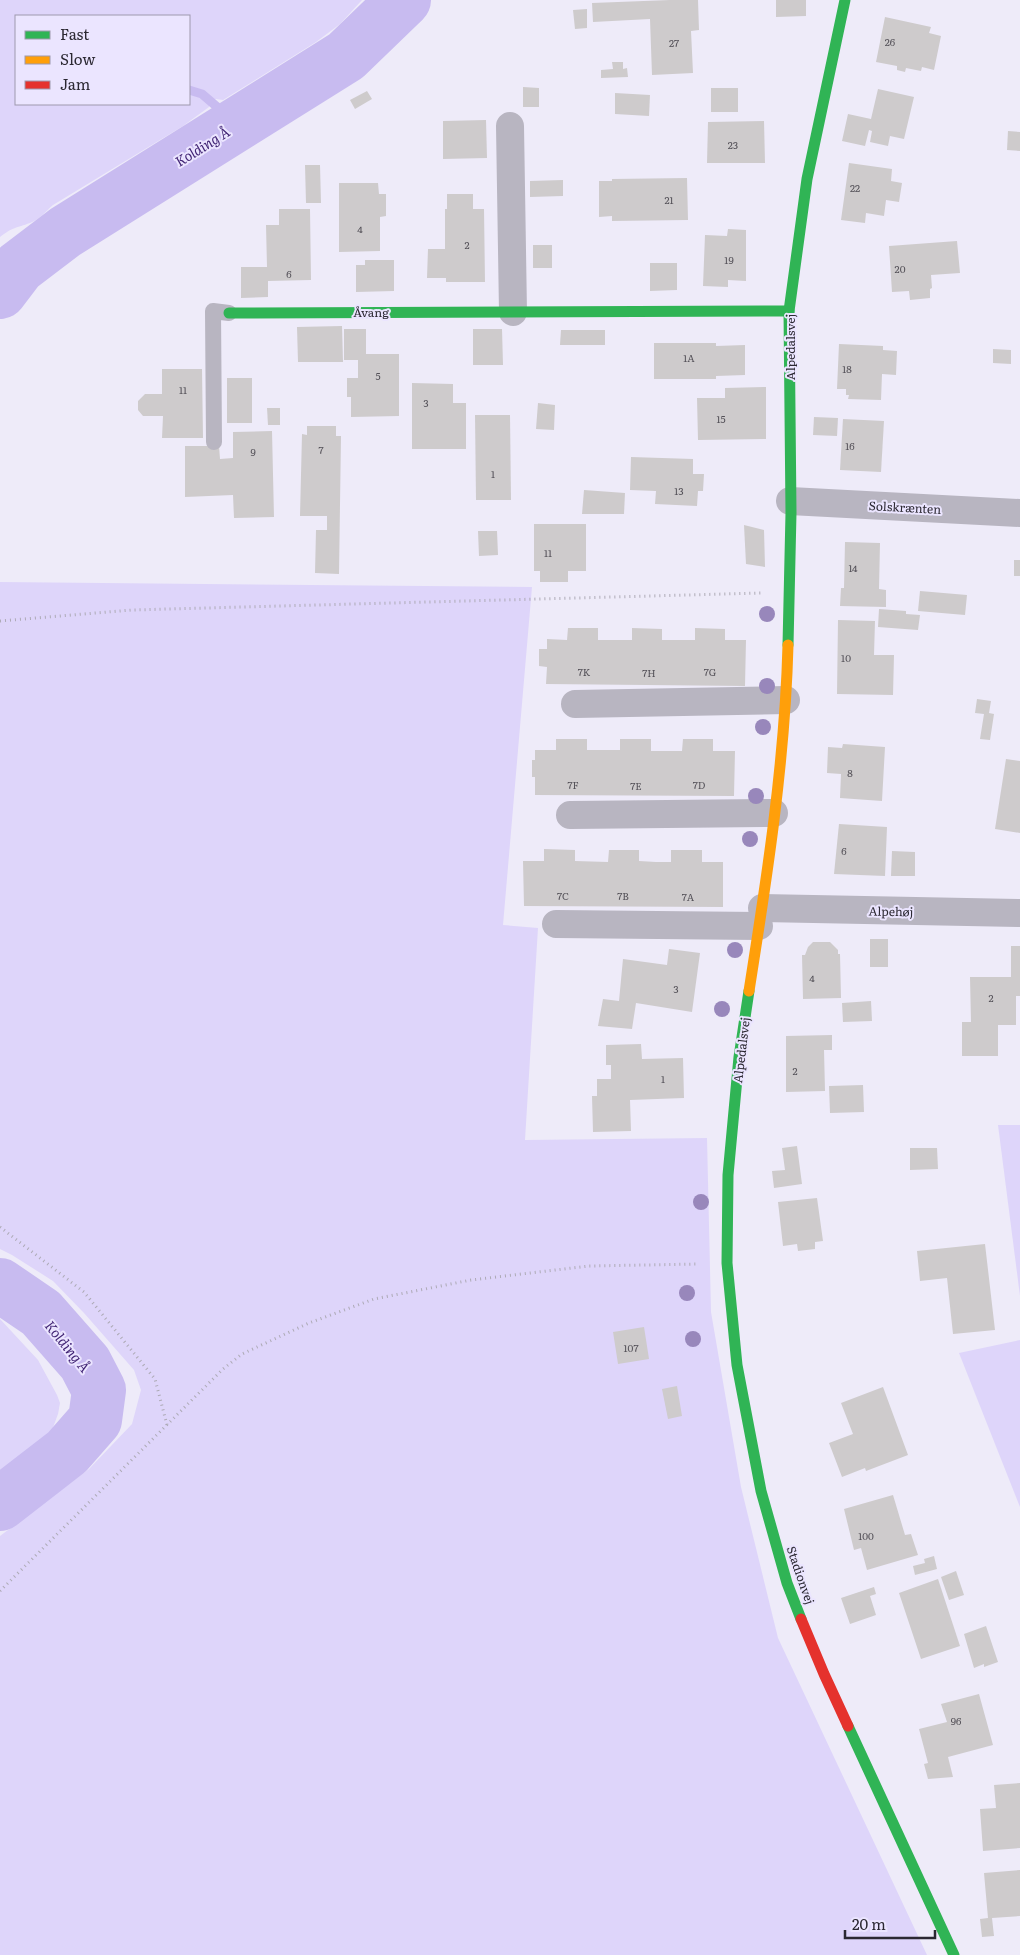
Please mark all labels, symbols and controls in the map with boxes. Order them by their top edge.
legend [15,15,190,105]
text: Fast [60,22,89,45]
house number: 26 [885,34,896,49]
house number: 27 [669,35,679,50]
text: Slow [60,47,95,70]
text: Jam [60,72,91,95]
water label: Kolding Å [171,121,233,171]
house number: 23 [728,137,738,152]
house number: 22 [850,180,860,195]
house number: 21 [664,192,674,207]
house number: 4 [357,221,363,236]
house number: 2 [464,237,470,252]
house number: 19 [724,252,734,267]
house number: 20 [895,261,906,276]
house number: 6 [286,266,292,281]
street label: Åvang [353,303,389,321]
street label: Alpedalsvej [781,314,799,380]
house number: 1A [683,350,695,365]
house number: 18 [842,361,852,376]
house number: 5 [375,368,381,383]
house number: 11 [179,382,187,397]
house number: 3 [423,395,429,410]
house number: 15 [716,411,726,426]
house number: 16 [845,438,855,453]
house number: 7 [318,442,324,457]
house number: 9 [250,444,256,459]
house number: 1 [491,466,495,481]
house number: 13 [674,483,684,498]
street label: Solskrænten [868,496,942,518]
house number: 11 [544,545,552,560]
house number: 14 [848,560,858,575]
house number: 10 [841,650,851,665]
house number: 7K [578,664,591,679]
house number: 7G [704,664,717,679]
house number: 7H [642,665,656,680]
house number: 8 [847,765,853,780]
house number: 7F [567,777,579,792]
house number: 7D [693,777,706,792]
house number: 7E [630,778,642,793]
house number: 6 [841,843,847,858]
house number: 7C [557,888,569,903]
house number: 7B [617,888,629,903]
house number: 7A [682,889,695,904]
street label: Alpehøj [868,902,914,920]
house number: 4 [809,970,815,985]
house number: 3 [673,981,679,996]
house number: 2 [988,990,994,1005]
street label: Alpedalsvej [728,1016,754,1084]
house number: 2 [792,1063,798,1078]
house number: 1 [661,1071,665,1086]
water label: Kolding Å [41,1316,95,1376]
house number: 107 [624,1340,638,1355]
house number: 100 [858,1528,874,1543]
street label: Stadionvej [783,1543,819,1607]
house number: 96 [951,1713,962,1728]
scale bar [845,1908,935,1940]
text: 20 m [852,1912,886,1935]

